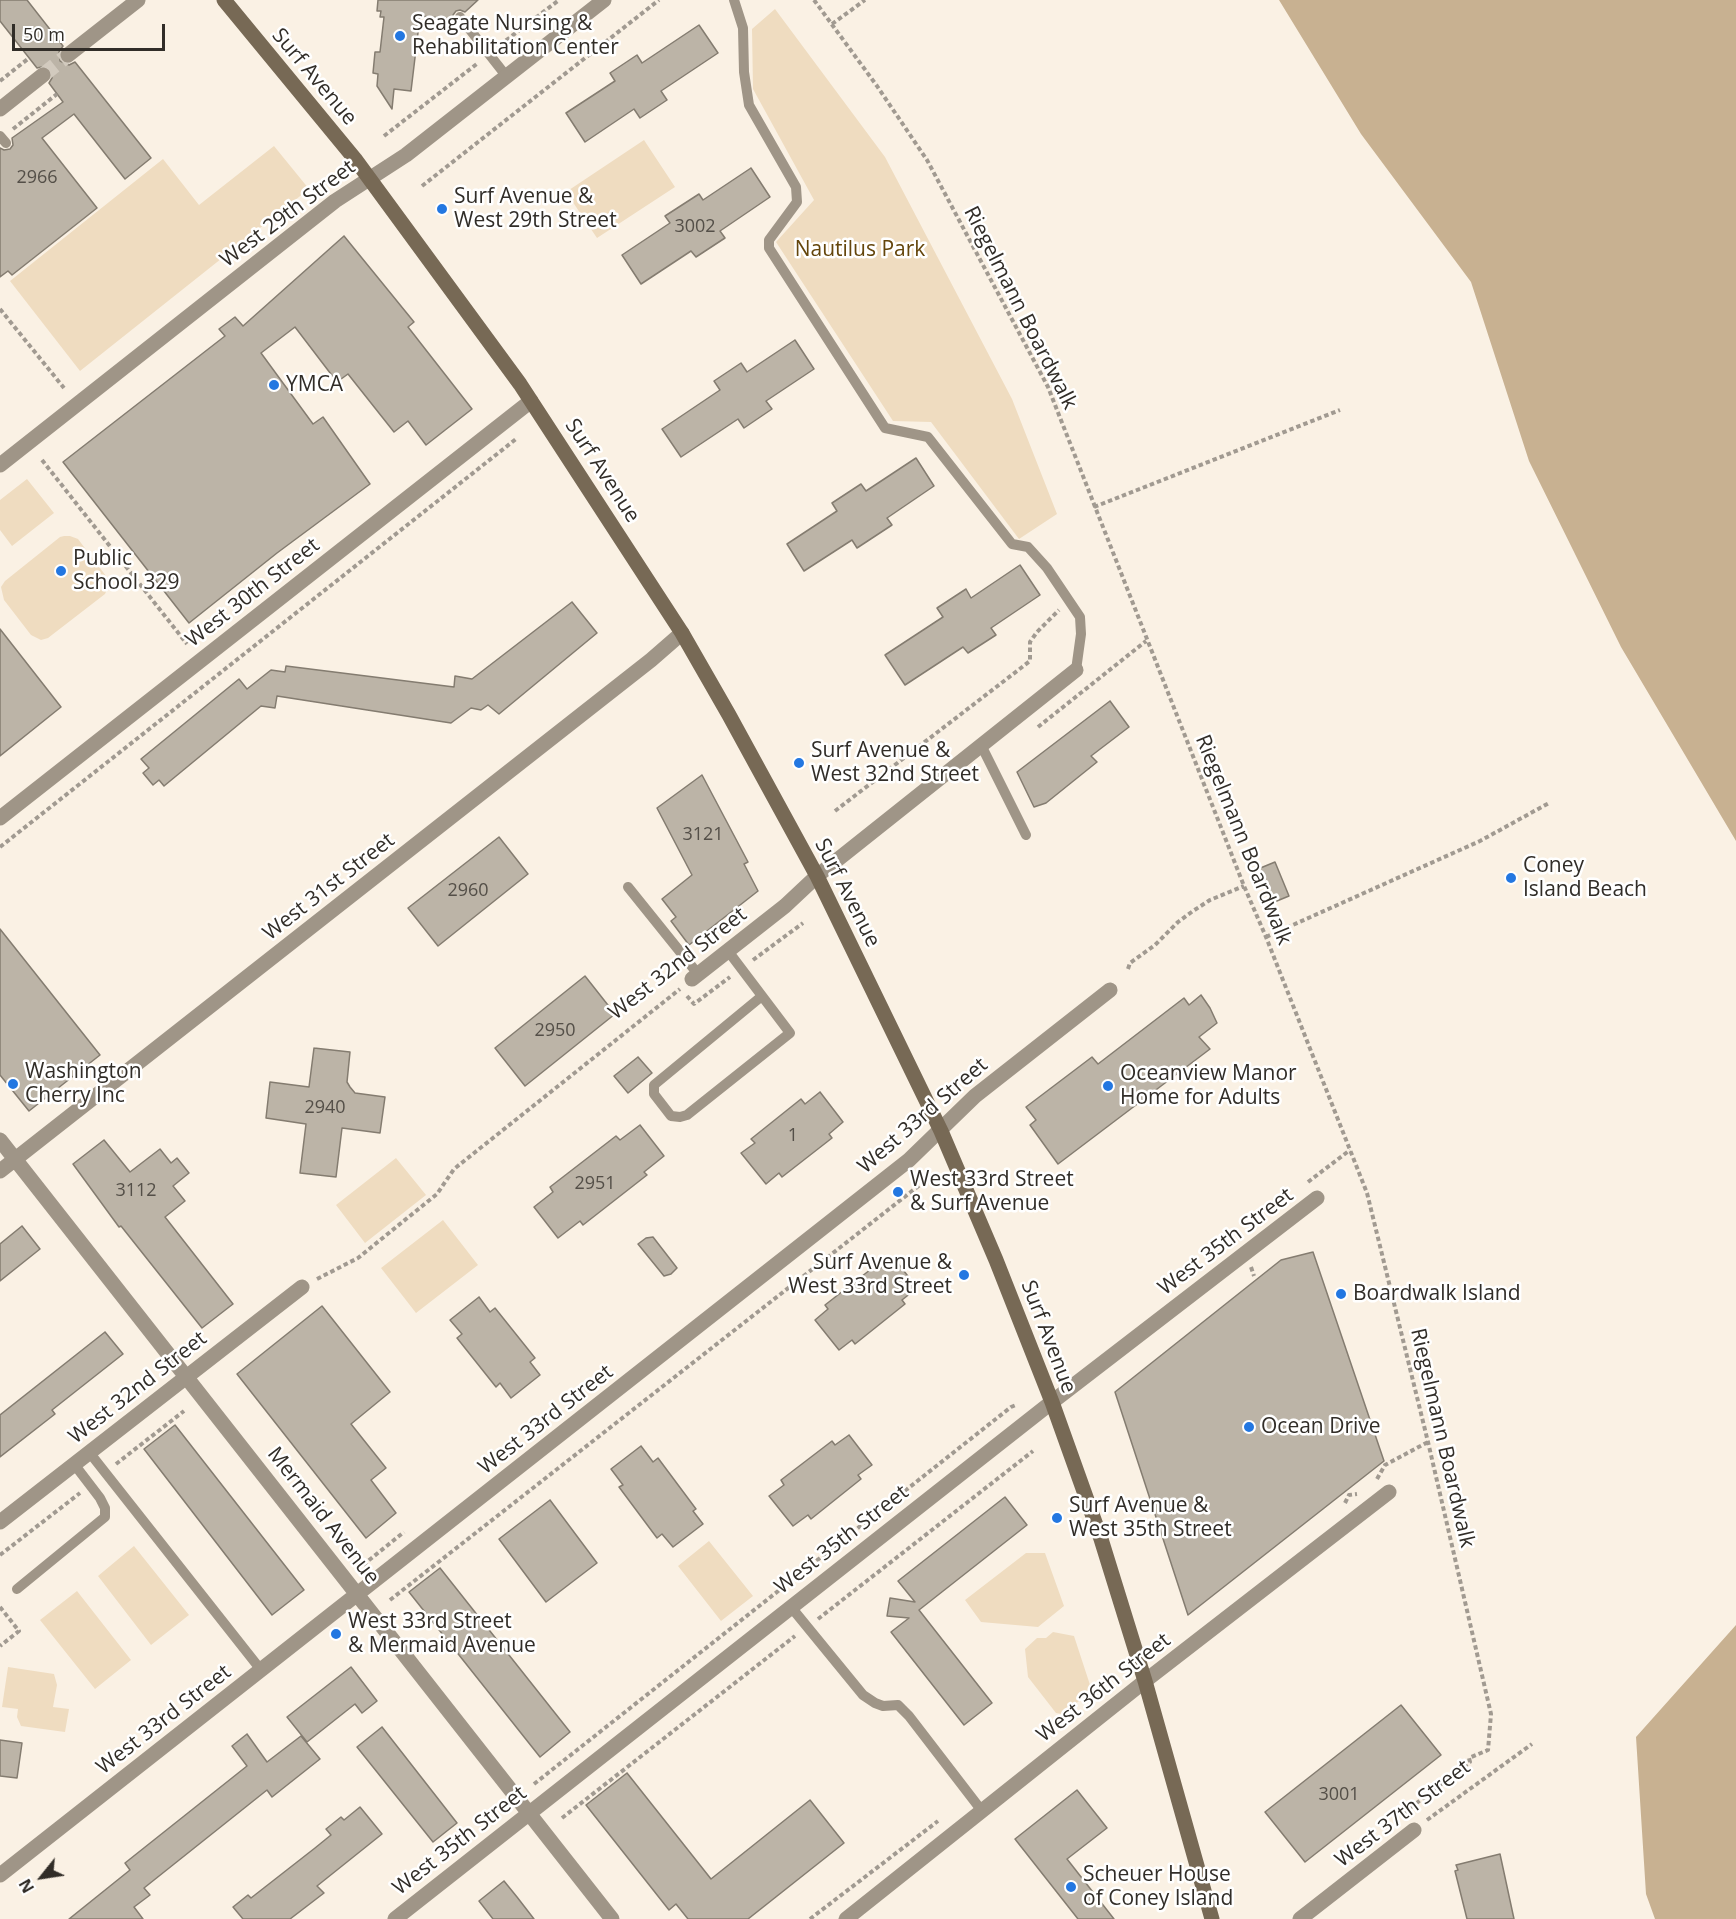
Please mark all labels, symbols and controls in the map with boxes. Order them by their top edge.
place label: Seagate Nursing & Rehabilitation Center [412,11,619,61]
scale bar [15,12,168,50]
text: 50 m [23,22,65,46]
street label: Surf Avenue [266,23,362,131]
marker: Seagate Nursing & Rehabilitation Center [393,29,407,43]
street label: West 29th Street [215,155,361,273]
house number: 2966 [16,167,58,189]
place label: Surf Avenue & West 29th Street [454,184,617,234]
marker: Surf Avenue & West 29th Street [435,202,449,216]
street label: Riegelmann Boardwalk [958,202,1082,414]
house number: 3002 [674,216,716,238]
park label: Nautilus Park [795,237,925,263]
place label: YMCA [286,372,343,398]
marker: YMCA [267,378,281,392]
street label: Surf Avenue [559,414,645,528]
street label: West 30th Street [181,533,325,653]
place label: Public School 329 [73,546,179,596]
marker: Public School 329 [54,564,68,578]
street label: Riegelmann Boardwalk [1189,731,1297,949]
place label: Surf Avenue & West 32nd Street [811,738,979,788]
marker: Surf Avenue & West 32nd Street [792,756,806,770]
house number: 3121 [682,824,724,846]
street label: West 31st Street [258,828,400,946]
street label: Surf Avenue [809,834,885,952]
place label: Coney Island Beach [1523,853,1647,903]
marker: Coney Island Beach [1504,871,1518,885]
house number: 2960 [447,880,489,902]
street label: West 32nd Street [604,902,752,1026]
house number: 2950 [534,1020,576,1042]
street label: West 33rd Street [853,1053,993,1179]
place label: Washington Cherry Inc [25,1059,142,1109]
place label: Oceanview Manor Home for Adults [1120,1061,1297,1111]
marker: Washington Cherry Inc [6,1077,20,1091]
marker: Oceanview Manor Home for Adults [1101,1079,1115,1093]
house number: 2940 [304,1097,346,1119]
house number: 1 [788,1125,798,1147]
place label: West 33rd Street & Surf Avenue [910,1167,1074,1217]
house number: 2951 [574,1173,616,1195]
house number: 3112 [115,1180,157,1202]
street label: West 35th Street [1153,1183,1299,1301]
marker: West 33rd Street & Surf Avenue [891,1185,905,1199]
place label: Surf Avenue & West 33rd Street [788,1250,952,1300]
marker: Surf Avenue & West 33rd Street [957,1268,971,1282]
street label: Surf Avenue [1015,1277,1081,1397]
place label: Boardwalk Island [1353,1281,1521,1307]
marker: Boardwalk Island [1334,1287,1348,1301]
street label: West 32nd Street [64,1326,212,1450]
street label: Riegelmann Boardwalk [1404,1326,1480,1550]
street label: West 33rd Street [474,1360,618,1480]
place label: Ocean Drive [1261,1414,1381,1440]
marker: Ocean Drive [1242,1420,1256,1434]
street label: Mermaid Avenue [262,1442,384,1590]
street label: West 35th Street [770,1480,914,1600]
place label: Surf Avenue & West 35th Street [1069,1493,1232,1543]
marker: Surf Avenue & West 35th Street [1050,1511,1064,1525]
place label: West 33rd Street & Mermaid Avenue [348,1609,536,1659]
marker: West 33rd Street & Mermaid Avenue [329,1627,343,1641]
street label: West 36th Street [1032,1628,1176,1748]
street label: West 33rd Street [92,1660,236,1780]
street label: West 37th Street [1330,1755,1476,1873]
street label: West 35th Street [388,1781,532,1901]
house number: 3001 [1318,1784,1360,1806]
north arrow [12,1847,72,1907]
place label: Scheuer House of Coney Island [1083,1862,1233,1912]
text: N [14,1875,39,1897]
marker: Scheuer House of Coney Island [1064,1880,1078,1894]

